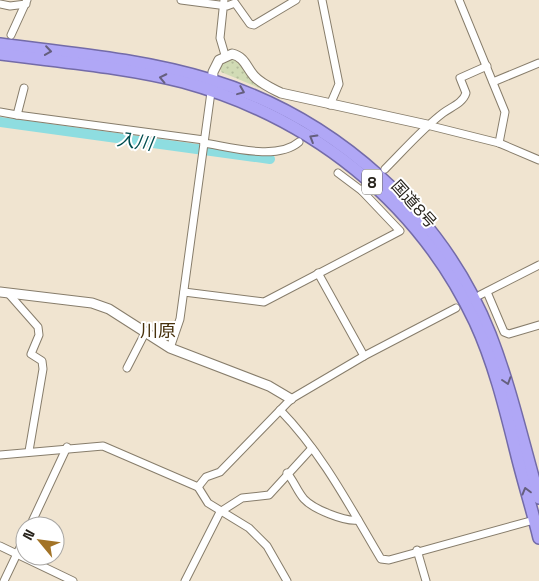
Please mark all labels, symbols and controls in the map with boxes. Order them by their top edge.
one-way arrow [45,45,53,56]
one-way arrow [158,73,167,84]
one-way arrow [236,84,245,95]
water label: 入川 [116,127,156,155]
one-way arrow [309,135,318,145]
road number: 8 [362,170,382,194]
street label: 国道8号 [387,175,441,233]
district label: 川原 [140,319,176,342]
one-way arrow [501,376,511,385]
one-way arrow [522,487,532,495]
north arrow [15,516,65,566]
text: N [18,526,39,543]

